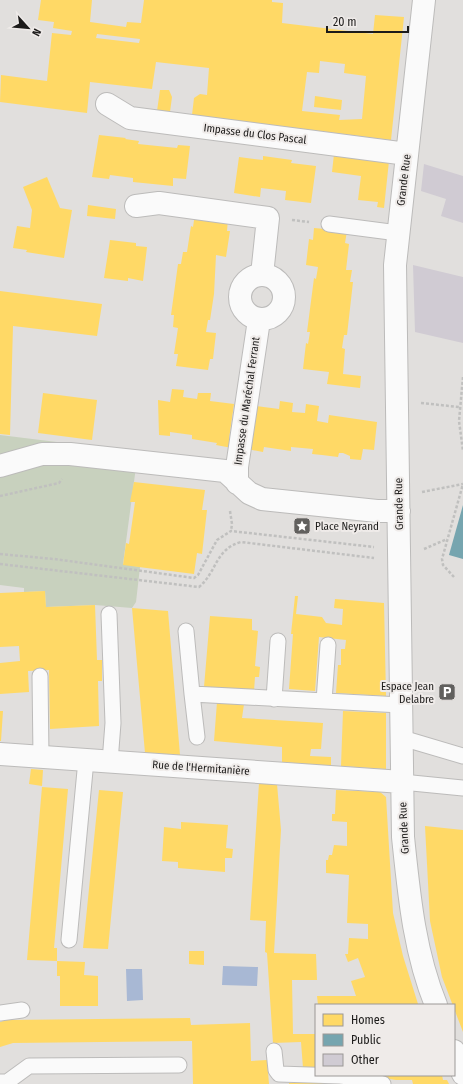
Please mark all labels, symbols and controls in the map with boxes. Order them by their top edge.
north arrow [8,8,48,48]
scale bar [327,8,408,34]
text: 20 m [333,15,357,29]
text: N [29,26,44,38]
street label: Impasse du Clos Pascal [203,121,307,147]
street label: Grande Rue [394,153,414,207]
street label: Impasse du Maréchal Ferrant [232,336,262,466]
street label: Grande Rue [392,478,406,530]
place icon: Place Neyrand [292,516,312,536]
place label: Place Neyrand [315,520,379,533]
place label: Espace Jean Delabre [381,680,434,706]
parking icon: Espace Jean Delabre [437,682,457,702]
street label: Rue de l'Hermitanière [152,758,250,778]
street label: Grande Rue [396,802,412,854]
legend [315,1004,455,1076]
text: Homes [351,1013,385,1027]
text: Public [351,1033,381,1047]
text: Other [351,1053,380,1067]

